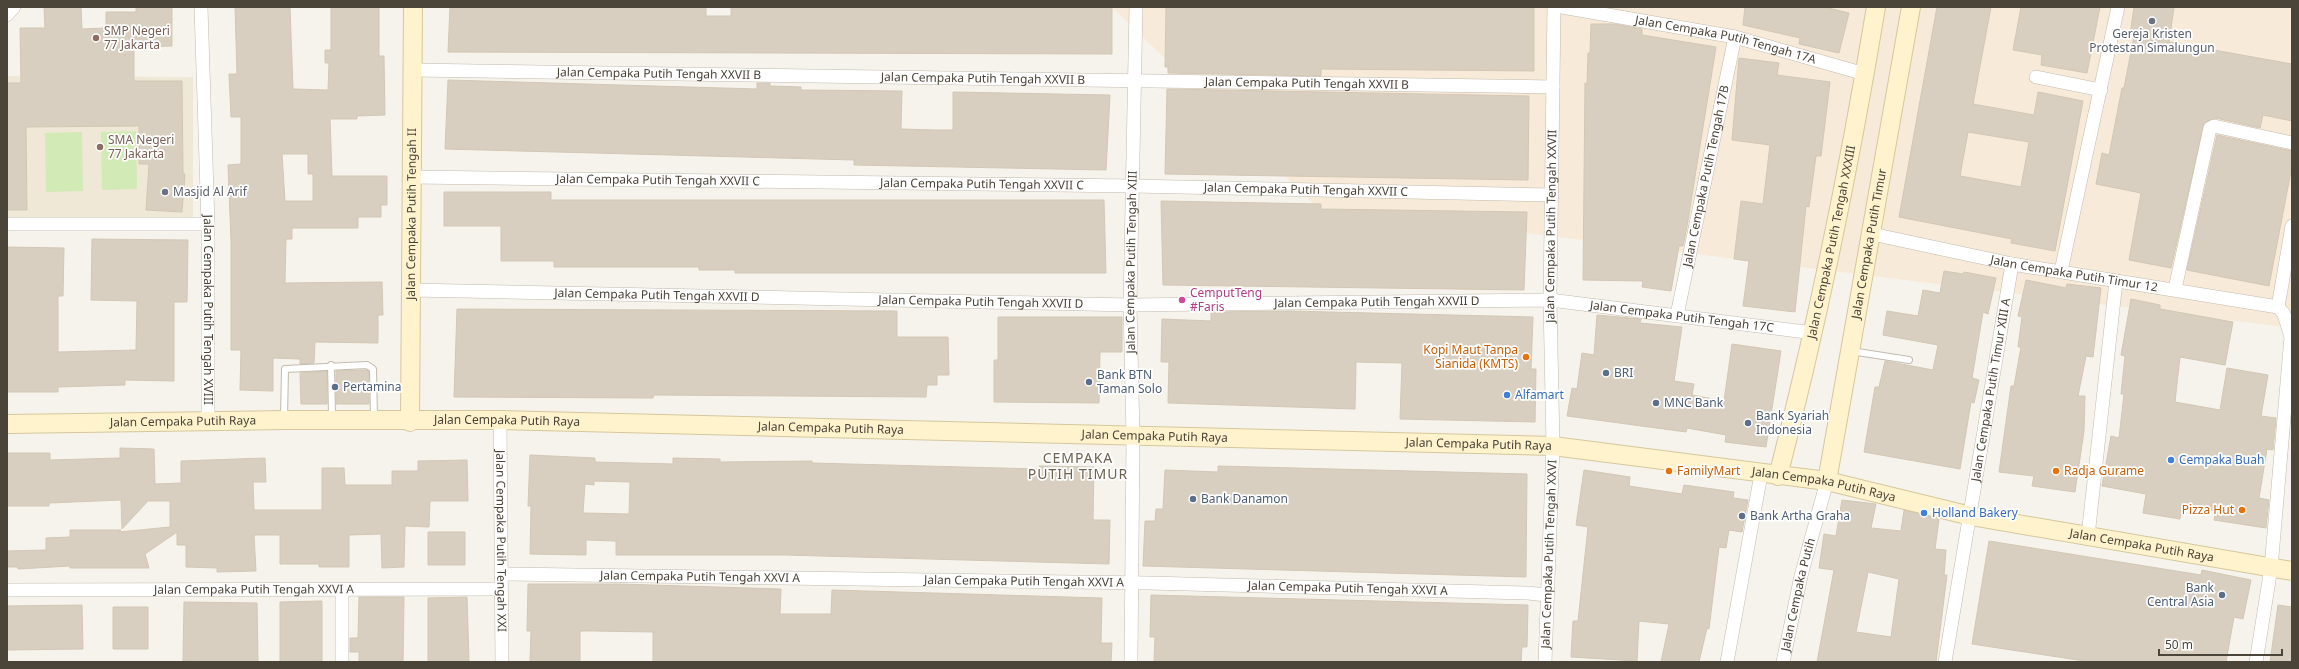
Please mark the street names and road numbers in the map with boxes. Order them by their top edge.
street label: Jalan Cempaka Putih Tengah 17A [1633,11,1819,68]
street label: Jalan Cempaka Putih Tengah XXVII B [556,63,761,83]
street label: Jalan Cempaka Putih Tengah XXVII B [880,68,1085,88]
street label: Jalan Cempaka Putih Tengah XXVII B [1204,73,1409,93]
street label: Jalan Cempaka Putih Tengah 17B [1678,83,1733,269]
street label: Jalan Cempaka Putih Tengah II [402,128,420,301]
street label: Jalan Cempaka Putih Tengah XXVII [1541,129,1560,324]
street label: Jalan Cempaka Putih Tengah XXXIII [1802,144,1859,341]
street label: Jalan Cempaka Putih Timur [1847,167,1890,321]
street label: Jalan Cempaka Putih Tengah XXVII C [555,170,760,189]
street label: Jalan Cempaka Putih Tengah XIII [1121,170,1141,355]
street label: Jalan Cempaka Putih Tengah XXVII C [879,174,1084,193]
street label: Jalan Cempaka Putih Tengah XXVII C [1203,179,1408,200]
street label: Jalan Cempaka Putih Tengah XVIII [200,213,217,405]
street label: Jalan Cempaka Putih Timur 12 [1988,250,2159,295]
street label: Jalan Cempaka Putih Tengah XXVII D [553,284,760,305]
street label: Jalan Cempaka Putih Tengah XXVII D [877,291,1084,312]
street label: Jalan Cempaka Putih Tengah XXVII D [1273,292,1480,311]
street label: Jalan Cempaka Putih Tengah 17C [1588,296,1775,336]
street label: Jalan Cempaka Putih Timur XIII A [1966,296,2014,484]
street label: Jalan Cempaka Putih Raya [109,411,256,431]
street label: Jalan Cempaka Putih Raya [433,411,580,430]
street label: Jalan Cempaka Putih Raya [757,417,904,438]
street label: Jalan Cempaka Putih Raya [1081,425,1228,446]
street label: Jalan Cempaka Putih Raya [1404,433,1552,454]
street label: Jalan Cempaka Putih Tengah XXI [492,449,511,632]
street label: Jalan Cempaka Putih Tengah XXVI [1536,459,1560,650]
street label: Jalan Cempaka Putih Raya [1750,462,1898,505]
street label: Jalan Cempaka Putih Raya [2067,524,2215,565]
street label: Jalan Cempaka Putih [1776,536,1819,654]
street label: Jalan Cempaka Putih Tengah XXVI A [599,566,800,586]
street label: Jalan Cempaka Putih Tengah XXVI A [923,571,1124,591]
street label: Jalan Cempaka Putih Tengah XXVI A [1247,577,1448,599]
street label: Jalan Cempaka Putih Tengah XXVI A [153,580,354,598]

